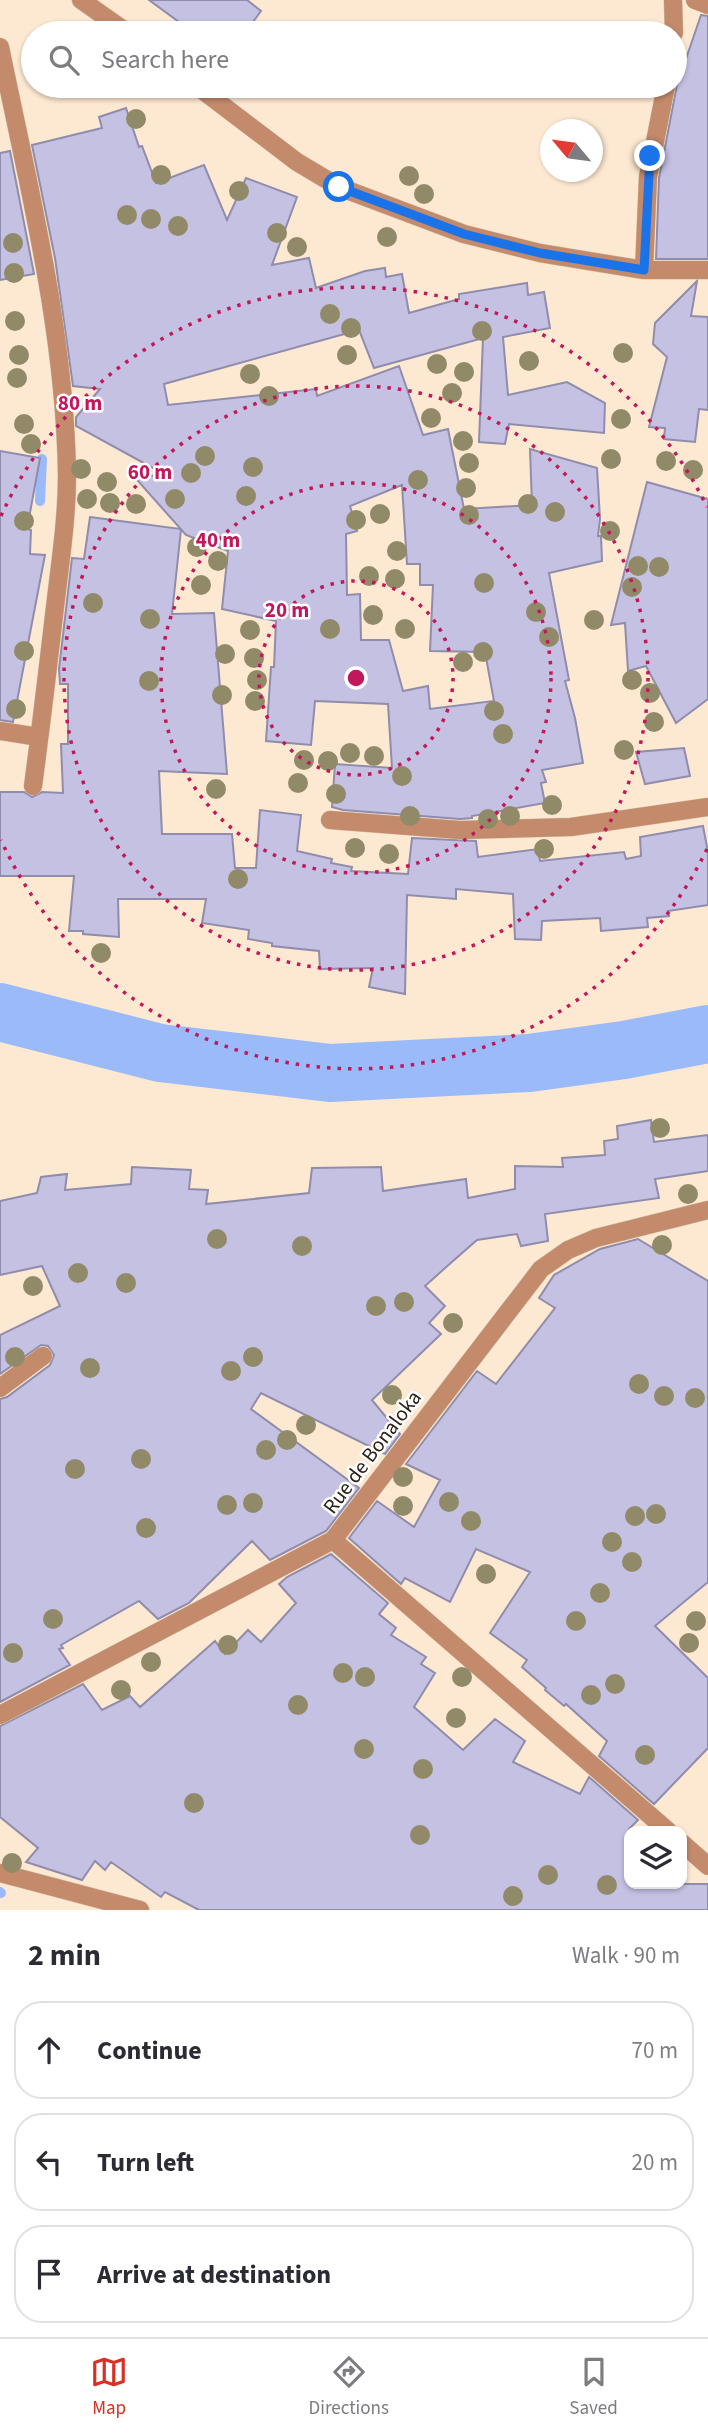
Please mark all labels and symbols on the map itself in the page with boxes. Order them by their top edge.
north arrow [540,119,603,182]
route end [634,140,665,171]
route start [323,171,354,202]
text: 80 m [58,388,102,418]
text: 60 m [128,457,172,487]
text: 40 m [196,525,240,555]
text: 20 m [265,595,309,625]
centre of rings [344,666,368,690]
street label: Rue de Bonaloka [316,1384,428,1520]

